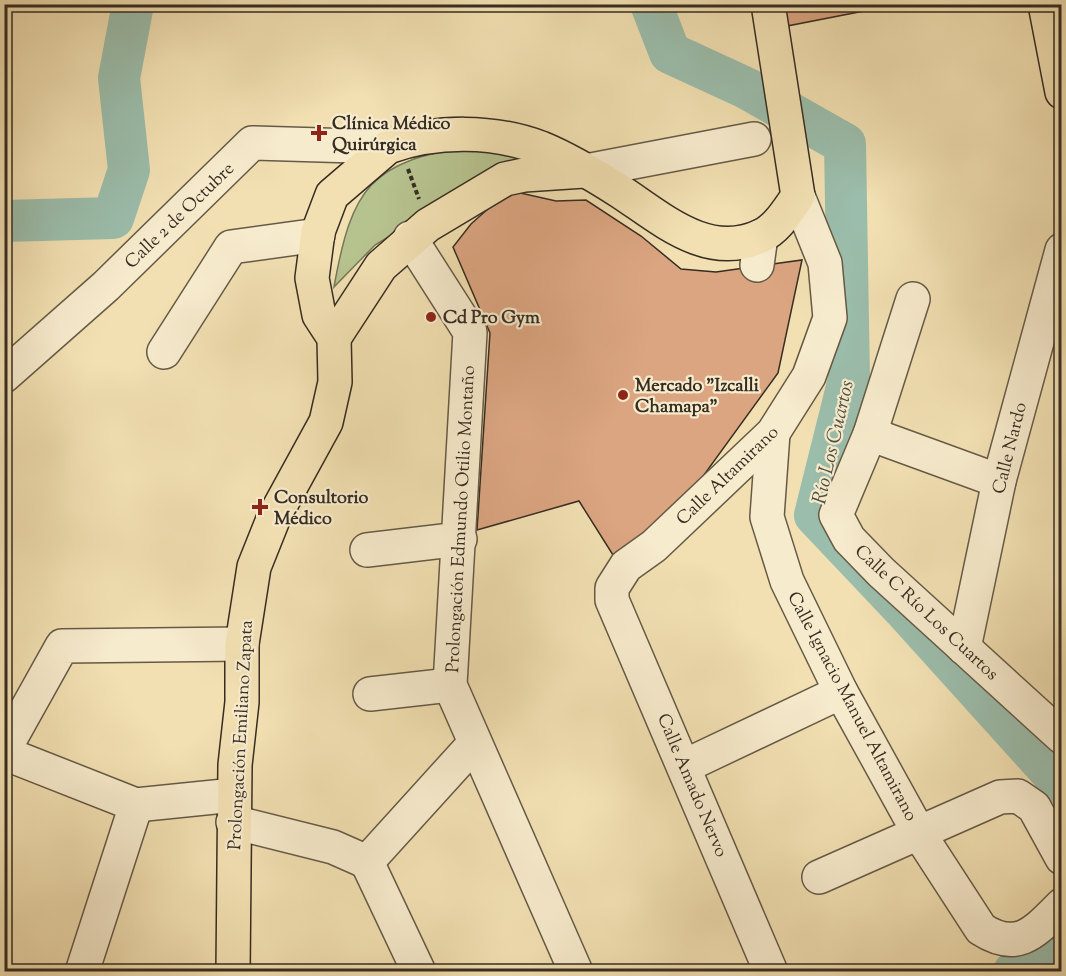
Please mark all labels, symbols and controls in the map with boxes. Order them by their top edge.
place label: Clínica Médico Quirúrgica [332,112,451,159]
marker: Clínica Médico Quirúrgica [310,124,328,142]
street label: Calle 2 de Octubre [120,157,241,276]
place label: Cd Pro Gym [443,306,540,332]
marker: Cd Pro Gym [424,310,438,324]
street label: Prolongación Edmundo Otilio Montaño [441,365,483,673]
place label: Mercado "Izcalli Chamapa" [635,374,760,421]
water label: Río Los Cuartos [806,378,863,507]
marker: Mercado "Izcalli Chamapa" [616,388,630,402]
street label: Calle Nardo [987,400,1035,497]
street label: Calle Altamirano [671,421,786,532]
place label: Consultorio Médico [274,486,369,533]
marker: Consultorio Médico [251,498,269,516]
street label: Calle C Río Los Cuartos [848,540,1004,687]
street label: Calle Ignacio Manuel Altamirano [779,587,923,827]
street label: Prolongación Emiliano Zapata [223,620,261,851]
street label: Calle Amado Nervo [649,710,733,862]

